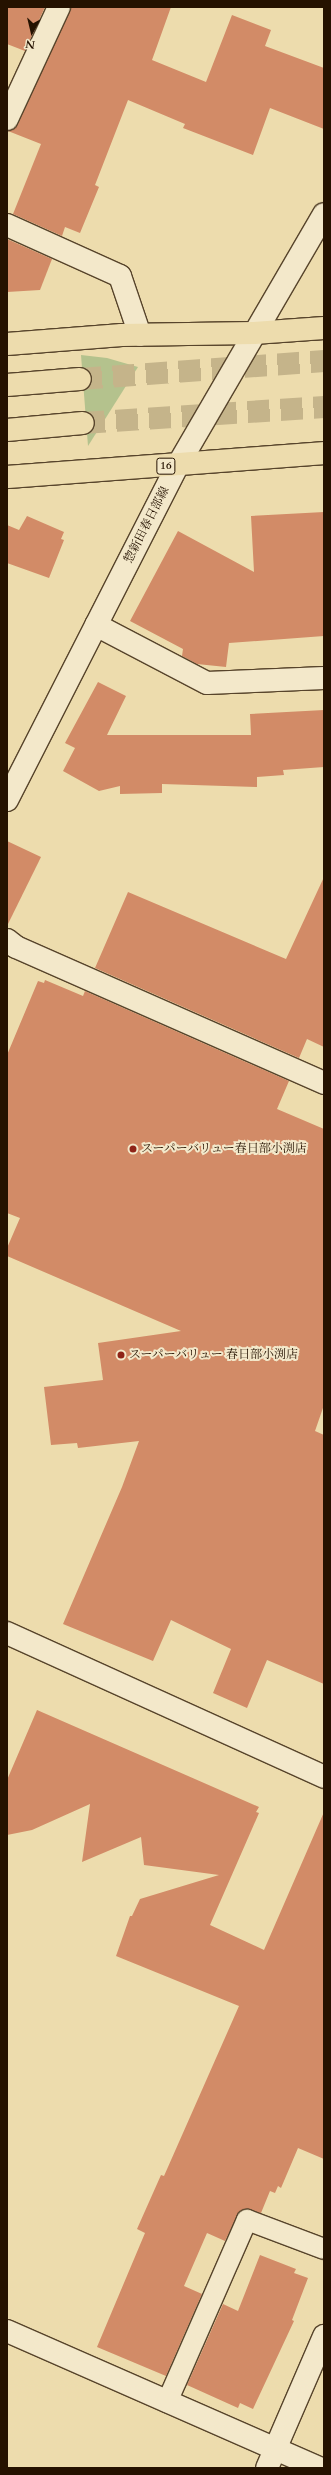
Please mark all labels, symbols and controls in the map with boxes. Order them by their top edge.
north arrow [12,12,52,52]
text: N [24,36,36,52]
road number: 16 [156,457,176,475]
street label: 惣新田春日部線 [122,484,172,566]
place label: スーパーバリュー春日部小渕店 [141,1142,308,1156]
marker: スーパーバリュー春日部小渕店 [128,1144,138,1154]
place label: スーパーバリュー 春日部小渕店 [129,1348,300,1362]
marker: スーパーバリュー 春日部小渕店 [116,1350,126,1360]

